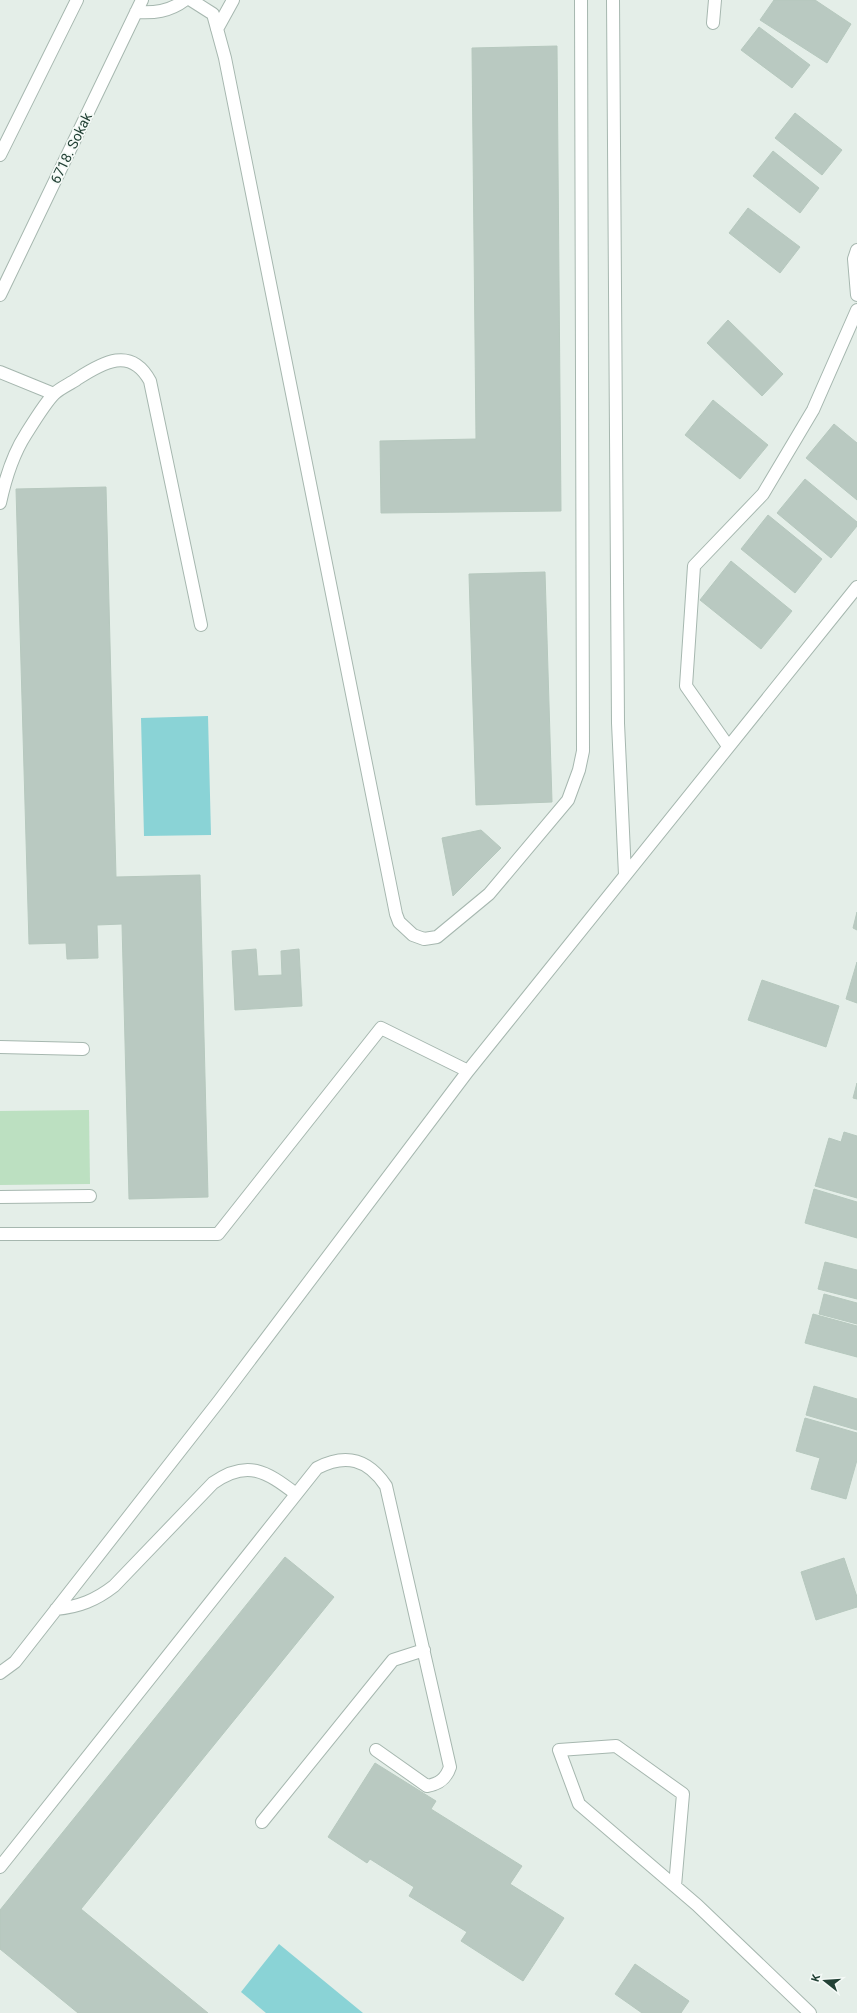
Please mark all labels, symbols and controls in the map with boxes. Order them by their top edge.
street label: 6718. Sokak [47,109,95,186]
north arrow [805,1961,845,2001]
text: K [809,1972,823,1983]

